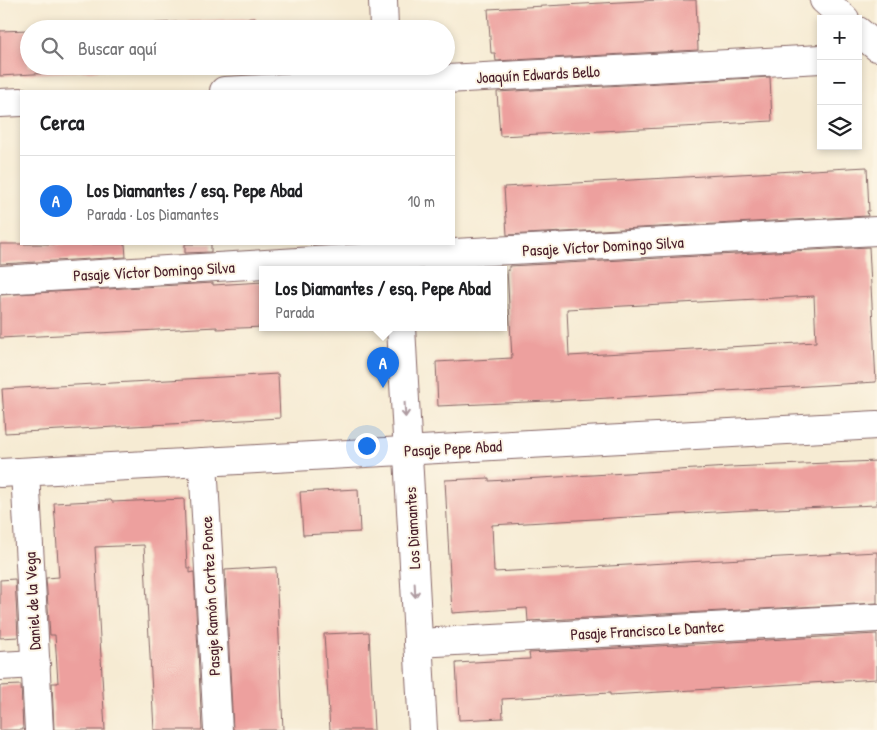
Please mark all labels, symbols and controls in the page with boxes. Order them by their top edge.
map controls [817,15,862,150]
button: + [817,15,862,60]
search box [20,20,455,75]
icon: search [38,34,66,62]
text: Buscar aquí [78,35,157,61]
street label: Joaquín Edwards Bello [476,60,601,88]
button: − [817,60,862,105]
button: layers [817,105,862,150]
text: Cerca [40,108,84,137]
text: Los Diamantes / esq. Pepe Abad [87,177,302,203]
text: A [52,190,60,212]
text: 10 m [407,190,435,212]
text: Parada · Los Diamantes [87,203,219,225]
street label: Pasaje Víctor Domingo Silva [522,231,684,261]
street label: Pasaje Víctor Domingo Silva [73,256,235,286]
popup [259,266,507,331]
text: Los Diamantes / esq. Pepe Abad [275,275,491,301]
text: Parada [275,301,314,323]
pin: A [367,347,399,388]
one-way arrow [401,402,410,418]
your location [354,433,380,459]
street label: Pasaje Pepe Abad [403,434,503,462]
street label: Los Diamantes [399,486,425,570]
street label: Pasaje Ramón Cortez Ponce [195,515,225,676]
street label: Daniel de la Vega [18,551,46,651]
one-way arrow [410,582,419,598]
street label: Pasaje Francisco Le Dantec [570,615,725,645]

